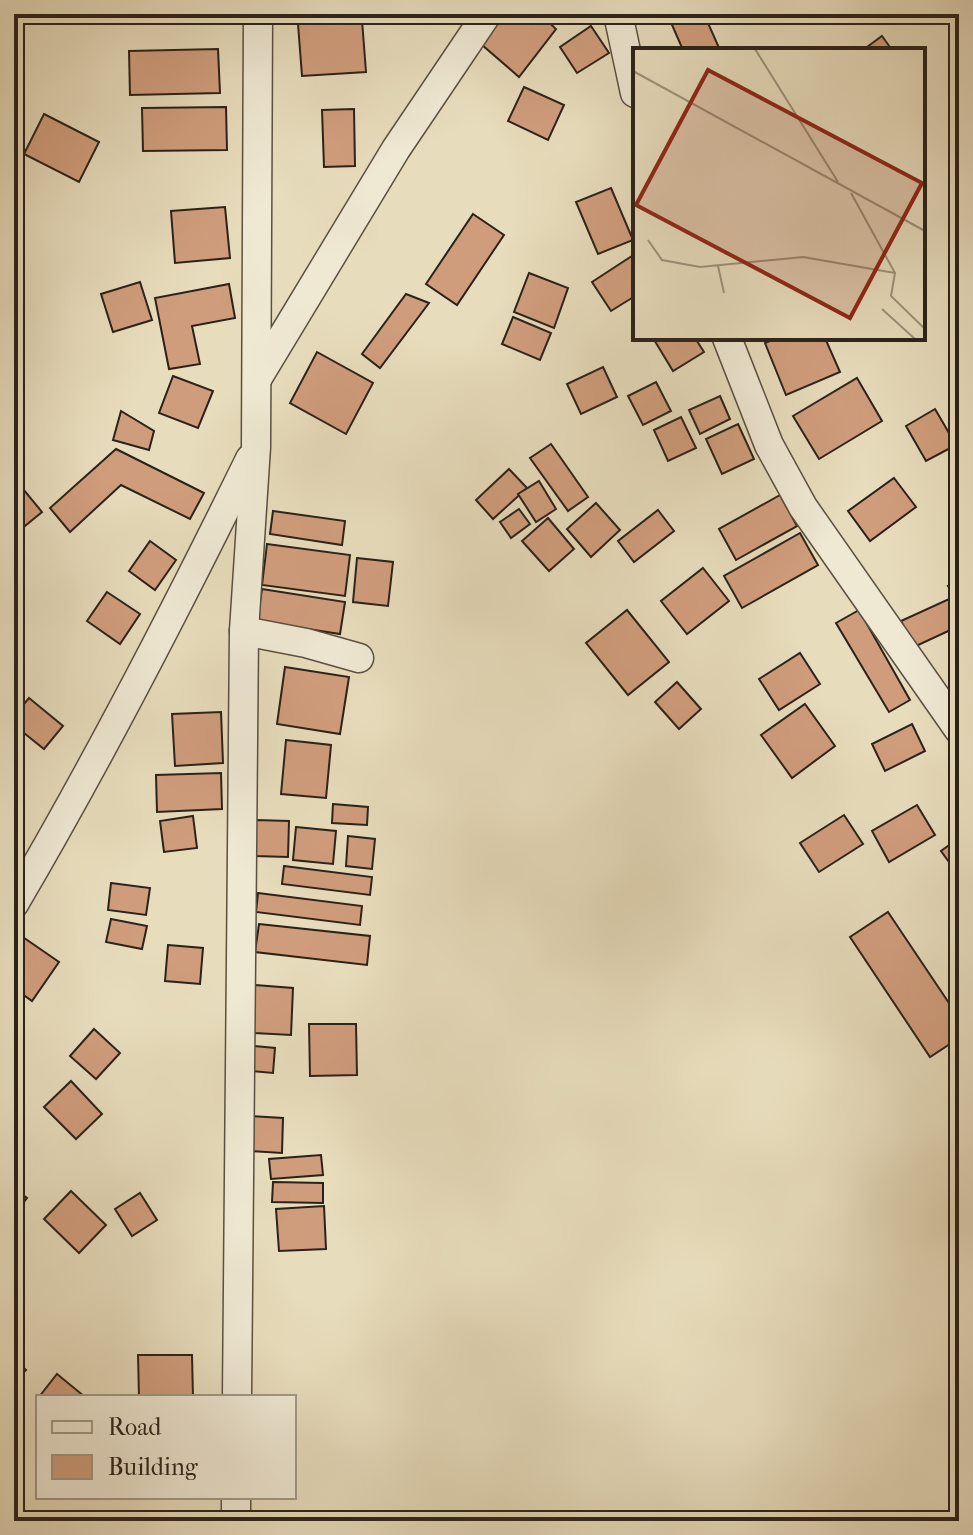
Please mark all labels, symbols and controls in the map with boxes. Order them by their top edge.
inset map [633,48,925,340]
legend [36,1395,296,1499]
text: Road [108,1413,162,1441]
text: Building [108,1453,199,1481]

